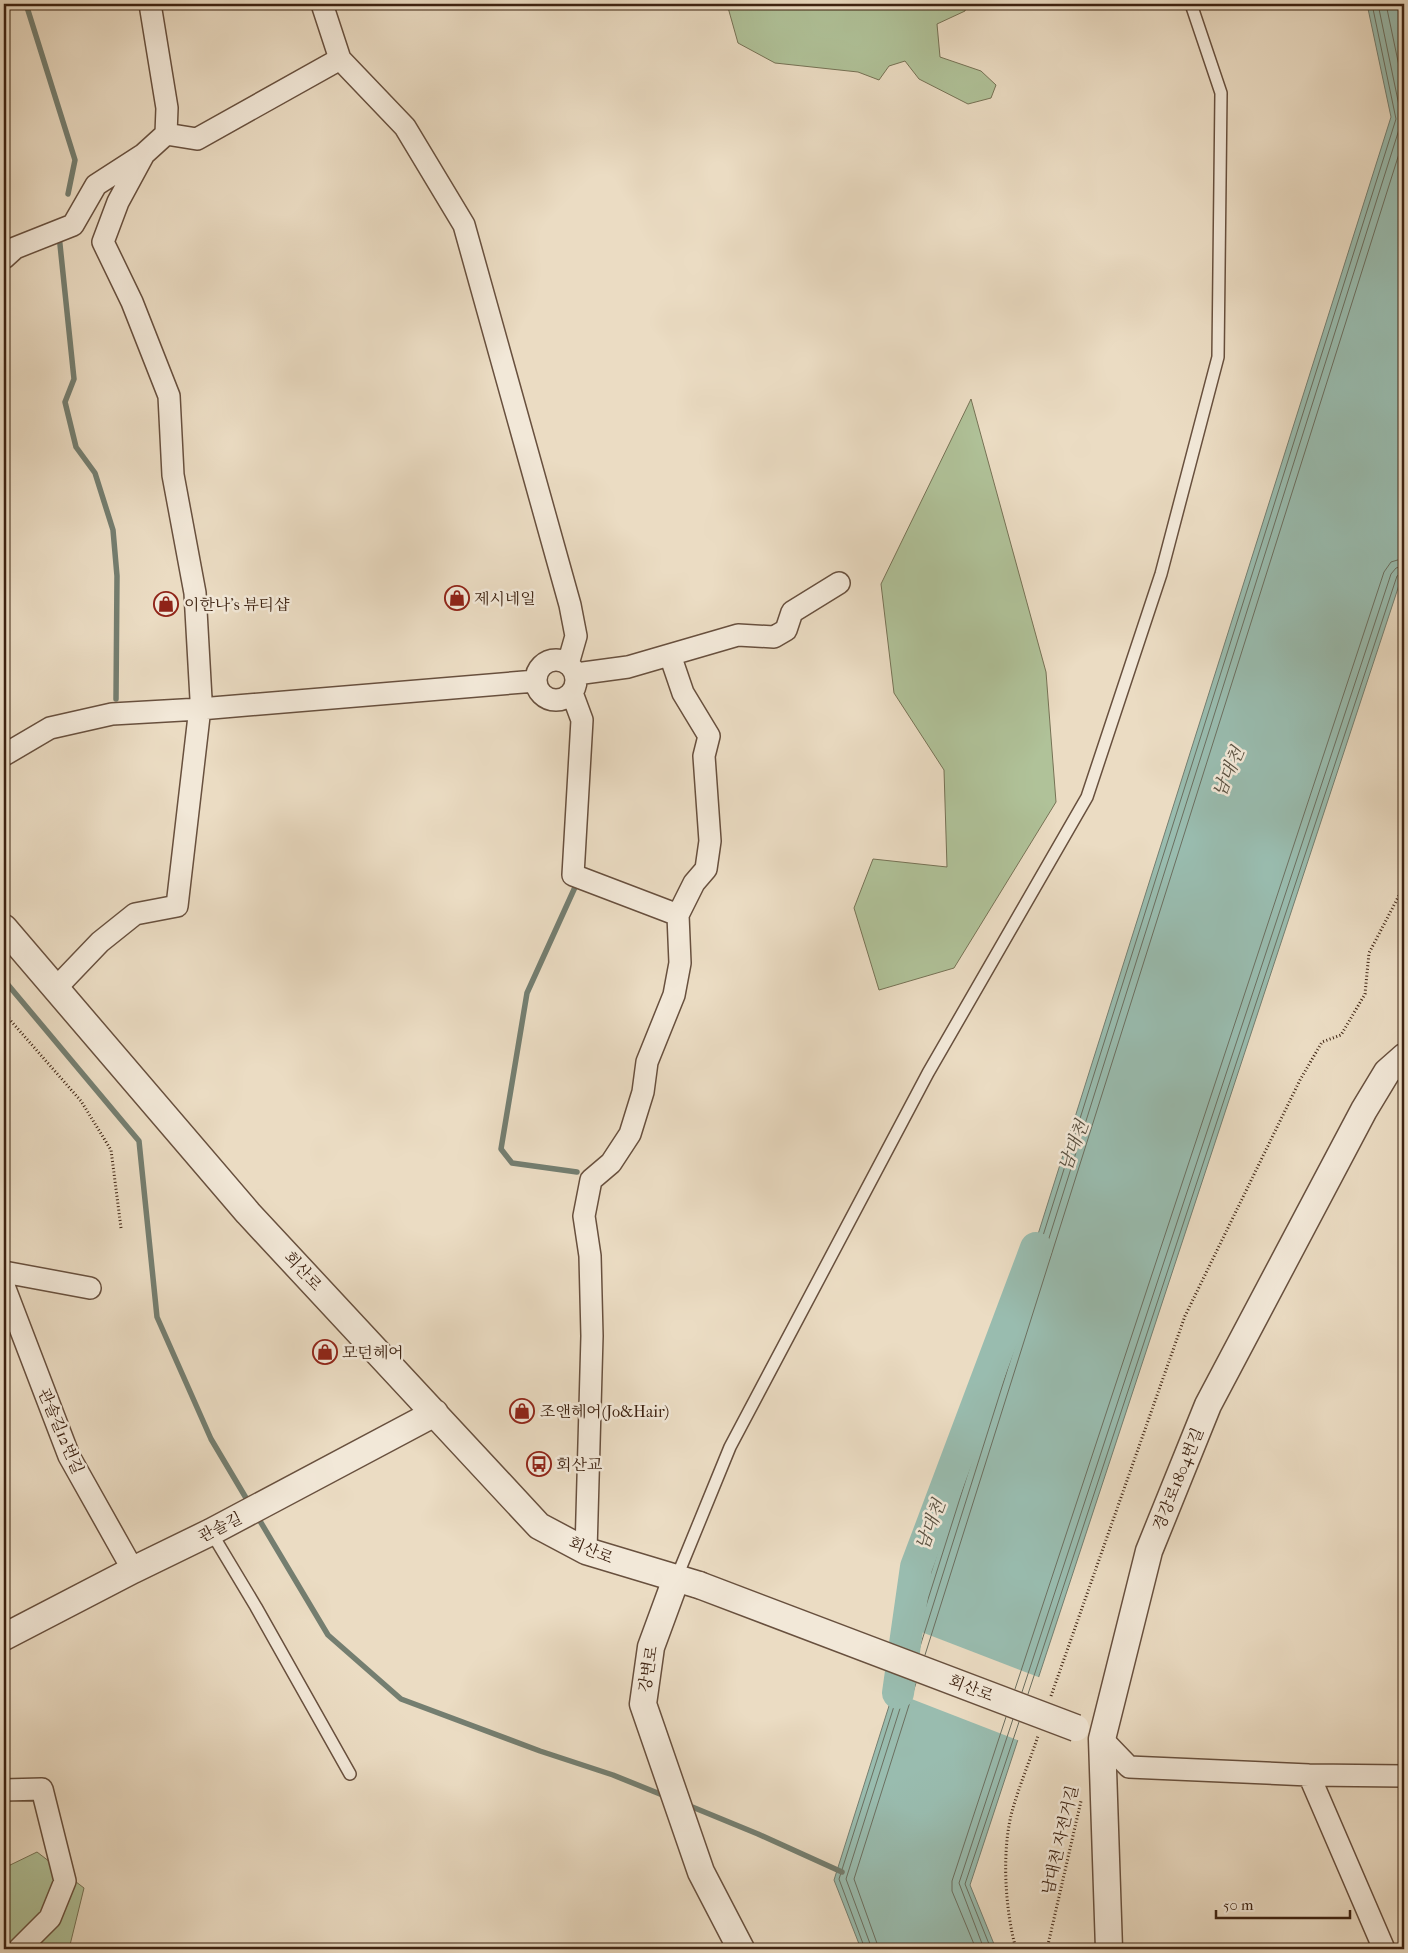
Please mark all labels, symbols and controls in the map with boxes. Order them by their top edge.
shop icon: 제시네일 [444,585,470,611]
place label: 제시네일 [474,589,536,608]
shop icon: 이한나's 뷰티샵 [153,591,179,617]
place label: 이한나's 뷰티샵 [184,595,290,614]
water label: 남대천 [1209,742,1249,800]
water label: 남대천 [1055,1116,1094,1174]
street label: 회산로 [280,1248,326,1295]
shop icon: 모던헤어 [312,1339,338,1365]
place label: 모던헤어 [342,1343,404,1362]
street label: 관솔길12번길 [34,1385,88,1477]
shop icon: 조앤헤어(Jo&Hair) [509,1398,535,1424]
place label: 조앤헤어(Jo&Hair) [540,1402,669,1421]
street label: 경강로1804번길 [1149,1425,1207,1533]
bus stop icon: 회산교 [526,1451,552,1477]
place label: 회산교 [556,1455,602,1474]
water label: 남대천 [912,1495,951,1553]
street label: 관솔길 [195,1508,245,1546]
street label: 회산로 [566,1533,617,1568]
street label: 강변로 [635,1644,661,1693]
street label: 회산로 [946,1671,997,1705]
street label: 남대천 자전거길 [1038,1783,1082,1897]
scale bar [1216,1888,1349,1920]
text: 50 m [1223,1896,1254,1914]

